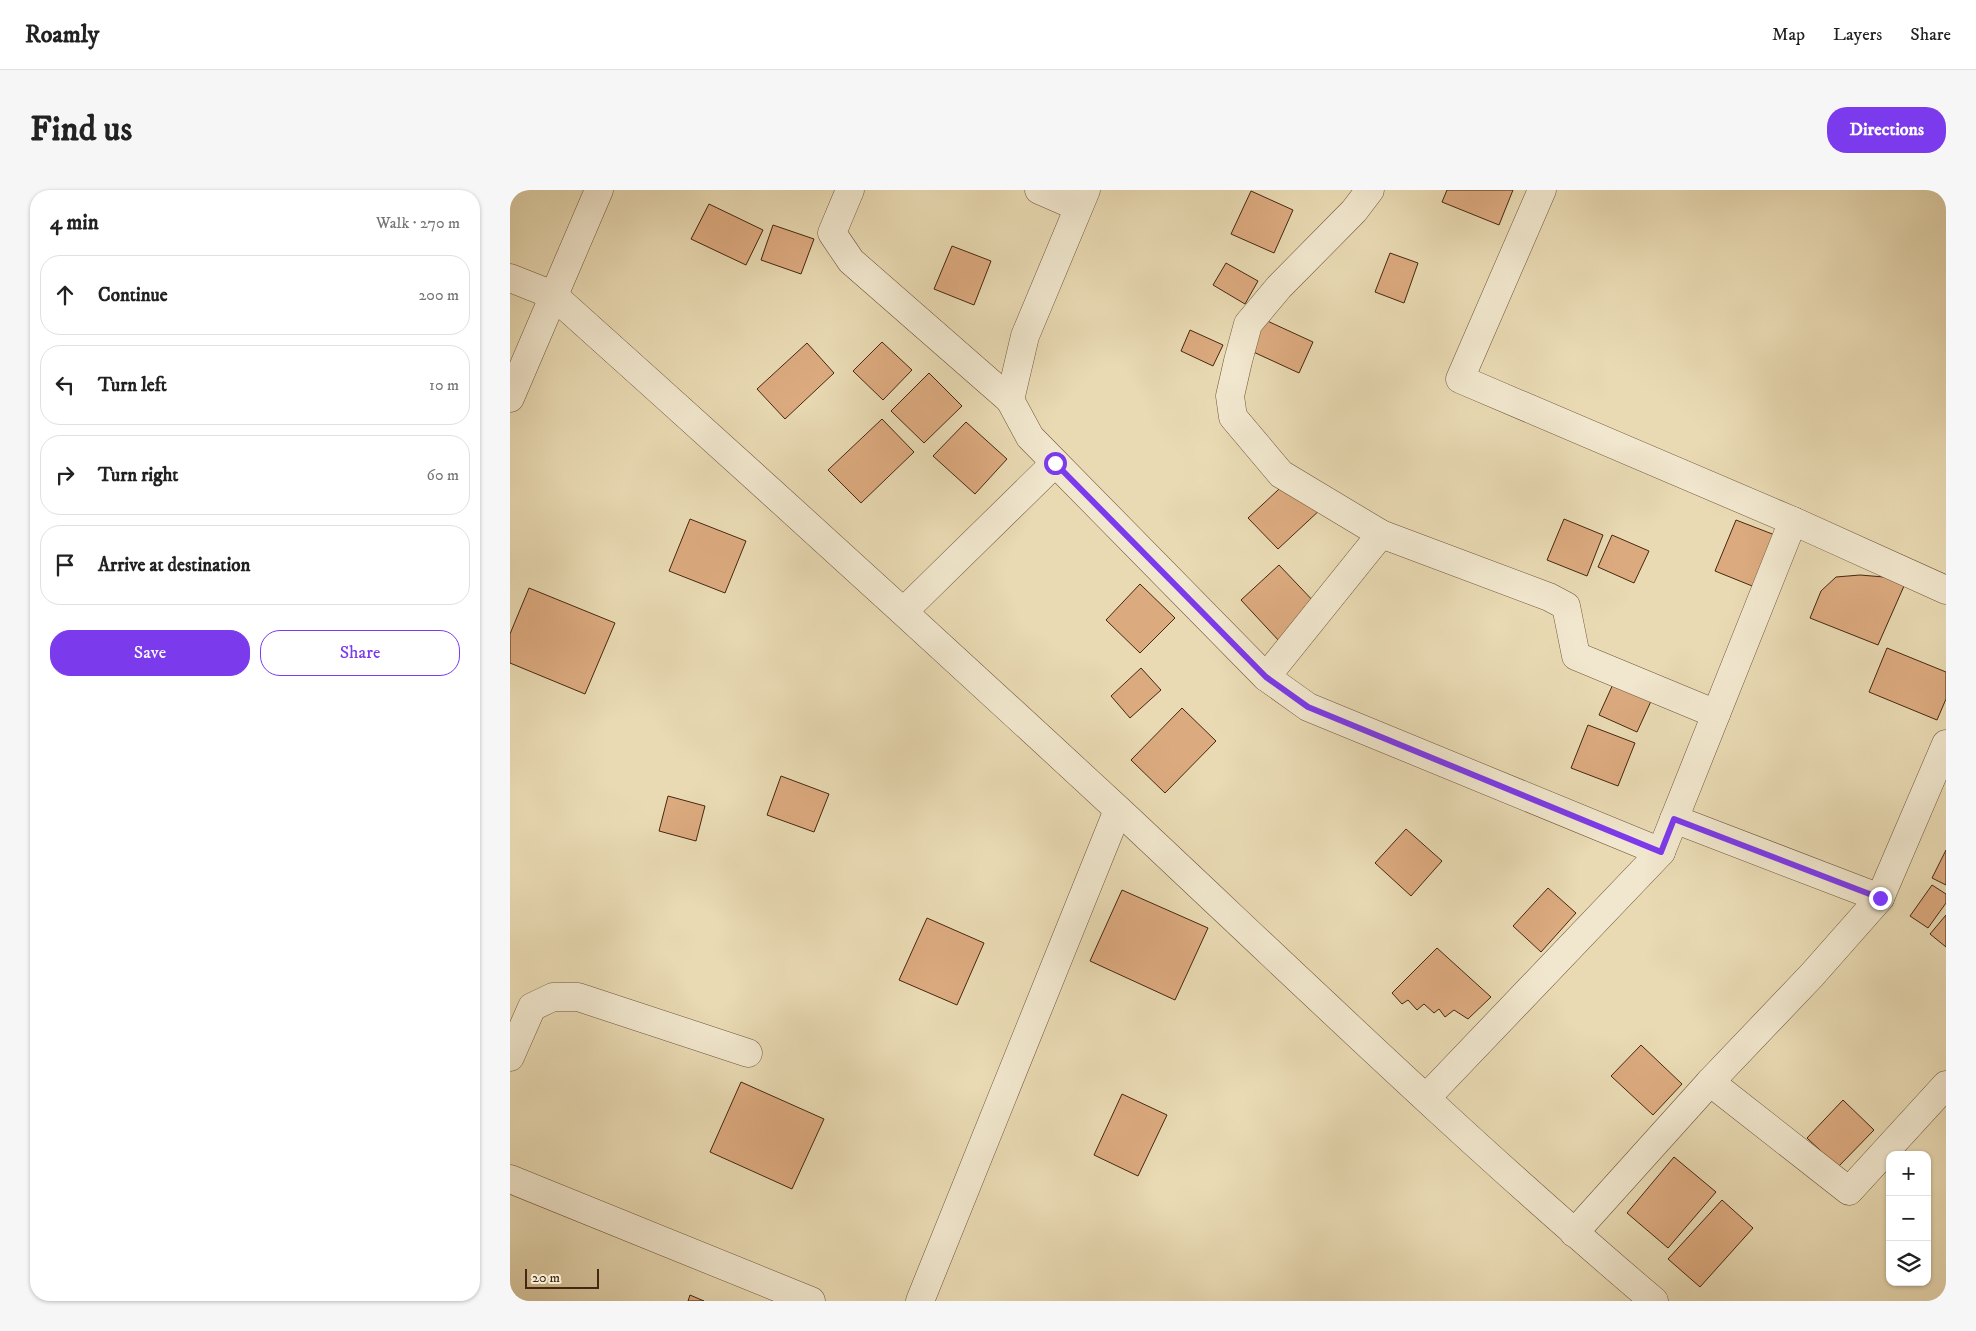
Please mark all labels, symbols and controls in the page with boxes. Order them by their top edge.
text: Roamly [25,20,99,50]
text: Map [1772,24,1805,46]
text: Layers [1833,24,1882,46]
text: Share [1910,24,1951,46]
button: Directions [1827,107,1946,153]
text: Find us [30,108,132,152]
text: 4 min [50,210,99,236]
text: Walk · 270 m [376,213,460,233]
icon: ahead [51,281,79,309]
text: Continue [98,284,168,307]
text: 200 m [418,285,459,305]
icon: left [51,371,79,399]
text: Turn left [98,374,167,397]
text: 10 m [429,375,459,395]
route start [1044,452,1067,475]
icon: right [51,461,79,489]
text: Turn right [98,464,178,487]
text: 60 m [427,465,459,485]
icon: arrive [51,551,79,579]
text: Arrive at destination [98,554,250,577]
button: Save [50,630,250,676]
button: Share [260,630,460,676]
route end [1869,887,1892,910]
map controls [1886,1151,1931,1286]
button: + [1886,1151,1931,1196]
button: − [1886,1196,1931,1241]
button: layers [1886,1241,1931,1286]
scale bar [525,1266,599,1289]
text: 20 m [532,1269,560,1287]

